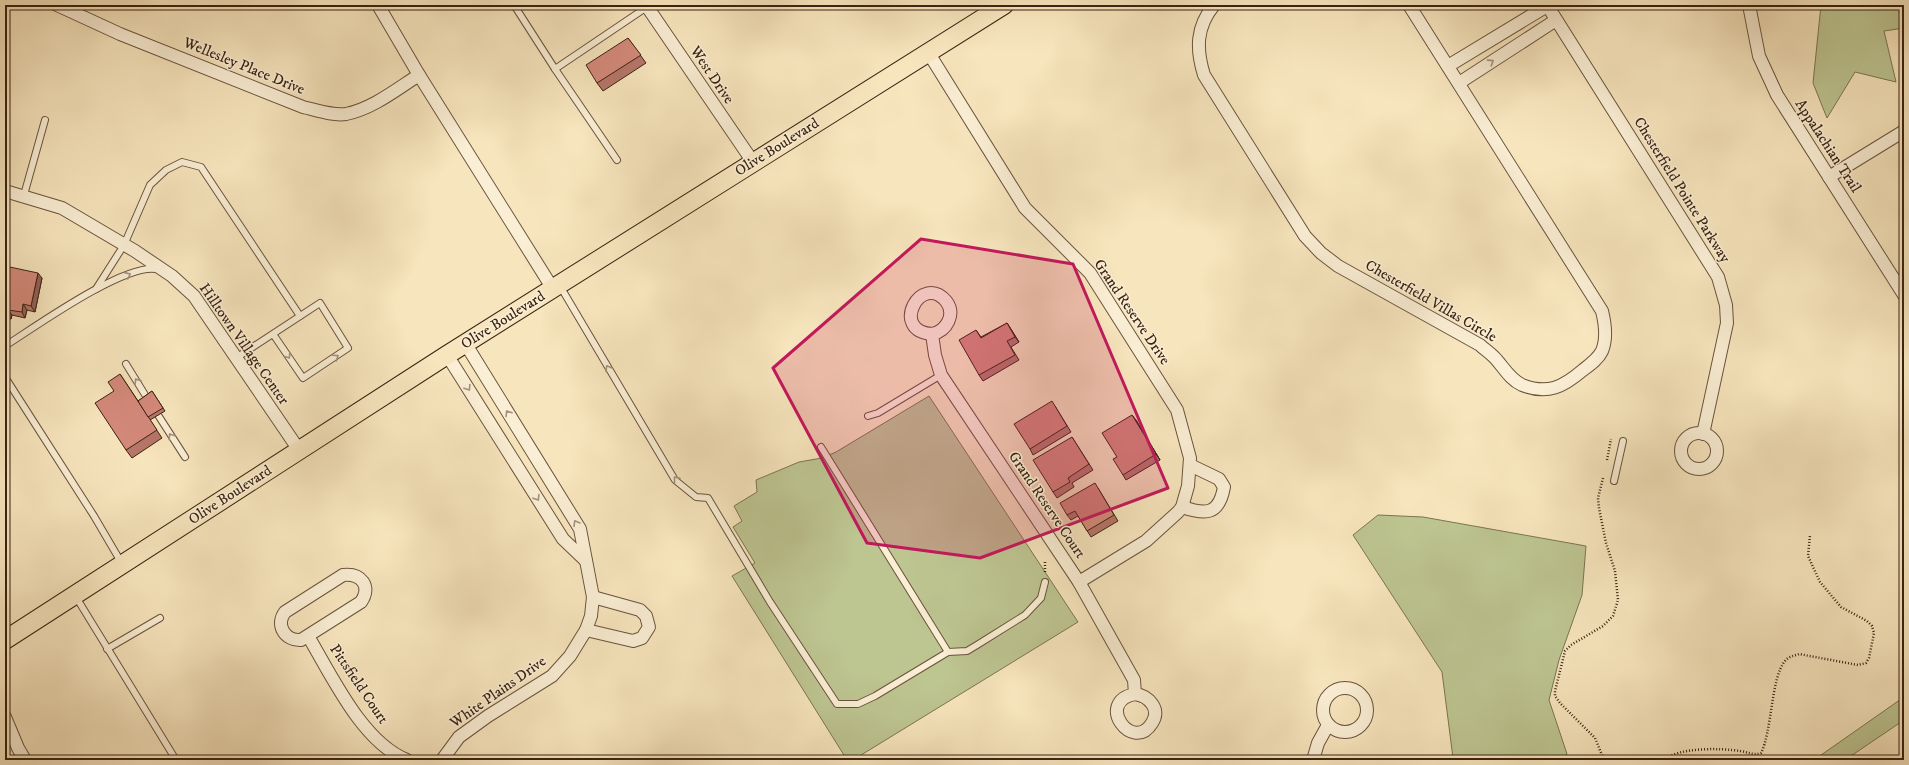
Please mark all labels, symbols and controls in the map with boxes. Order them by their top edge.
street label: Wellesley Place Drive [180,33,307,99]
street label: West Drive [685,42,738,108]
one-way arrow [1487,60,1494,67]
street label: Appalachian Trail [1791,96,1866,197]
street label: Olive Boulevard [731,113,823,180]
street label: Chesterfield Pointe Parkway [1629,114,1735,267]
street label: Grand Reserve Drive [1090,256,1174,368]
street label: Chesterfield Villas Circle [1362,256,1500,346]
one-way arrow [124,271,131,279]
street label: Hilltown Village Center [195,280,293,409]
street label: Olive Boulevard [457,286,549,353]
one-way arrow [283,352,291,359]
one-way arrow [331,355,338,362]
one-way arrow [606,365,613,372]
one-way arrow [134,378,142,385]
one-way arrow [463,384,470,391]
one-way arrow [506,410,513,417]
one-way arrow [168,433,176,440]
street label: Grand Reserve Court [1004,448,1090,562]
street label: Olive Boulevard [185,461,276,529]
one-way arrow [673,476,680,483]
one-way arrow [532,493,539,500]
one-way arrow [574,520,581,527]
street label: Pittsfield Court [325,641,393,728]
street label: White Plains Drive [445,652,550,733]

